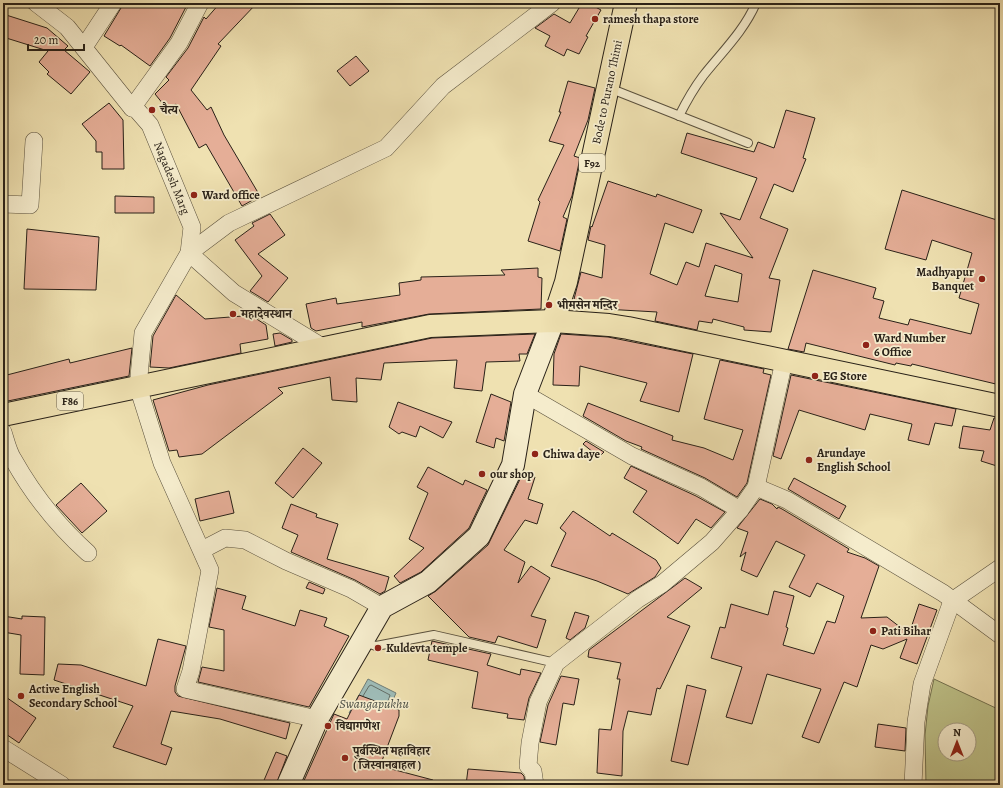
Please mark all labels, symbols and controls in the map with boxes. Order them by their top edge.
place label: ramesh thapa store [603,11,699,27]
marker: ramesh thapa store [590,14,600,24]
scale bar [28,26,84,52]
text: 20 m [34,32,58,48]
street label: Bode to Purano Thimi [588,38,626,146]
place label: चैत्य [159,101,179,118]
marker: चैत्य [147,105,157,115]
street label: Nagadesh Marg [150,139,194,217]
road number: F92 [579,154,605,172]
place label: Ward office [201,187,260,203]
marker: Ward office [189,190,199,200]
place label: Madhyapur Banquet [916,264,974,294]
marker: Madhyapur Banquet [977,274,987,284]
place label: भीमसेन मन्दिर [557,297,619,313]
marker: भीमसेन मन्दिर [544,300,554,310]
place label: महादेवस्थान [240,306,293,322]
marker: महादेवस्थान [228,309,238,319]
place label: Ward Number 6 Office [873,330,946,360]
marker: Ward Number 6 Office [861,340,871,350]
place label: EG Store [823,368,867,384]
marker: EG Store [810,371,820,381]
road number: F86 [57,392,83,410]
place label: Arundaye English School [816,445,891,475]
place label: Chiwa daye [543,446,601,462]
marker: Chiwa daye [530,449,540,459]
marker: Arundaye English School [804,455,814,465]
place label: our shop [490,466,534,482]
marker: our shop [477,469,487,479]
place label: Pati Bihar [881,623,931,639]
marker: Pati Bihar [868,626,878,636]
place label: Kuldevta temple [386,640,468,656]
marker: Kuldevta temple [373,643,383,653]
place label: Active English Secondary School [28,681,118,711]
marker: Active English Secondary School [16,691,26,701]
water label: Swangapukhu [339,695,409,712]
place label: विद्यागणेश [335,718,381,734]
marker: विद्यागणेश [323,721,333,731]
north arrow [937,722,977,762]
text: N [953,725,961,740]
place label: पुर्बस्थित महाविहार ( जिस्वानबाहल ) [352,743,431,773]
marker: पुर्बस्थित महाविहार ( जिस्वानबाहल ) [340,753,350,763]

